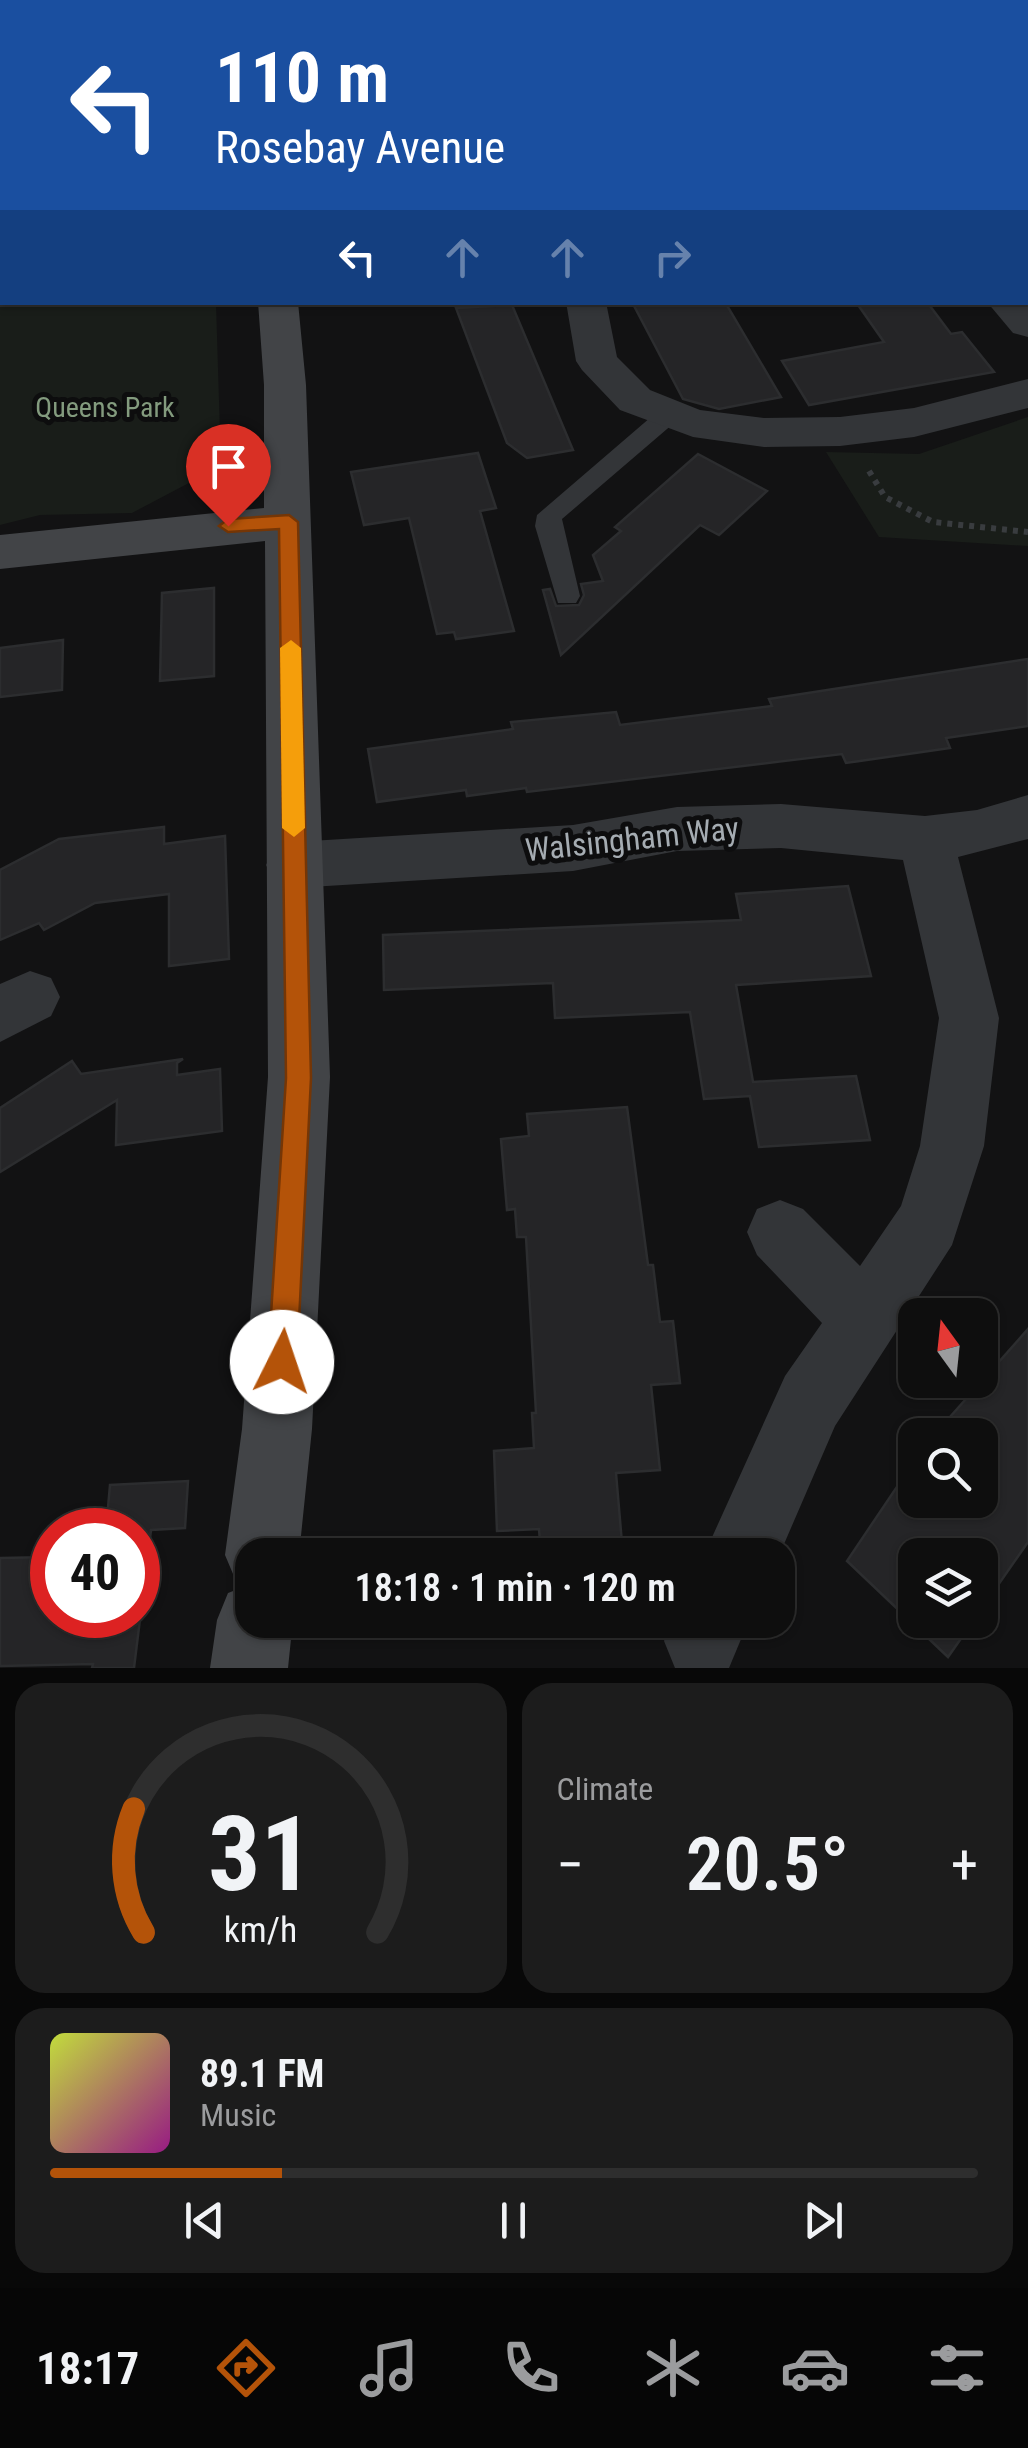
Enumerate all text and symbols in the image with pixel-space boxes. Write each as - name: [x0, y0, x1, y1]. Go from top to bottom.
- text: 110 m: [215, 37, 389, 119]
- icon: left: [50, 40, 180, 170]
- text: Rosebay Avenue: [215, 121, 505, 174]
- icon: left: [330, 230, 385, 285]
- icon: ahead: [435, 230, 490, 285]
- icon: ahead: [540, 230, 595, 285]
- icon: right: [645, 230, 700, 285]
- park label: Queens Park: [35, 391, 175, 424]
- pin: [186, 424, 271, 527]
- icon: arrive: [201, 439, 256, 494]
- street label: Walsingham Way: [523, 809, 741, 869]
- north arrow: [898, 1298, 998, 1398]
- map controls: [898, 1298, 998, 1638]
- position arrow: [230, 1310, 334, 1414]
- button: search: [898, 1418, 998, 1518]
- speed limit sign: 40: [30, 1508, 160, 1638]
- button: layers: [898, 1538, 998, 1638]
- text: 18:18 · 1 min · 120 m: [355, 1566, 675, 1610]
- text: Climate: [557, 1770, 653, 1808]
- text: 31: [208, 1794, 313, 1915]
- text: 20.5°: [686, 1820, 849, 1908]
- text: −: [557, 1833, 584, 1897]
- text: +: [951, 1833, 978, 1897]
- text: km/h: [224, 1909, 298, 1951]
- text: 89.1 FM: [200, 2052, 324, 2096]
- text: Music: [200, 2096, 276, 2134]
- icon: previous: [177, 2193, 232, 2248]
- icon: pause: [486, 2193, 541, 2248]
- icon: next: [796, 2193, 851, 2248]
- icon: directions: [211, 2333, 281, 2403]
- icon: music: [354, 2333, 424, 2403]
- icon: phone: [496, 2333, 566, 2403]
- icon: climate: [638, 2333, 708, 2403]
- icon: car: [780, 2333, 850, 2403]
- icon: filters: [922, 2333, 992, 2403]
- text: 18:17: [36, 2342, 139, 2395]

